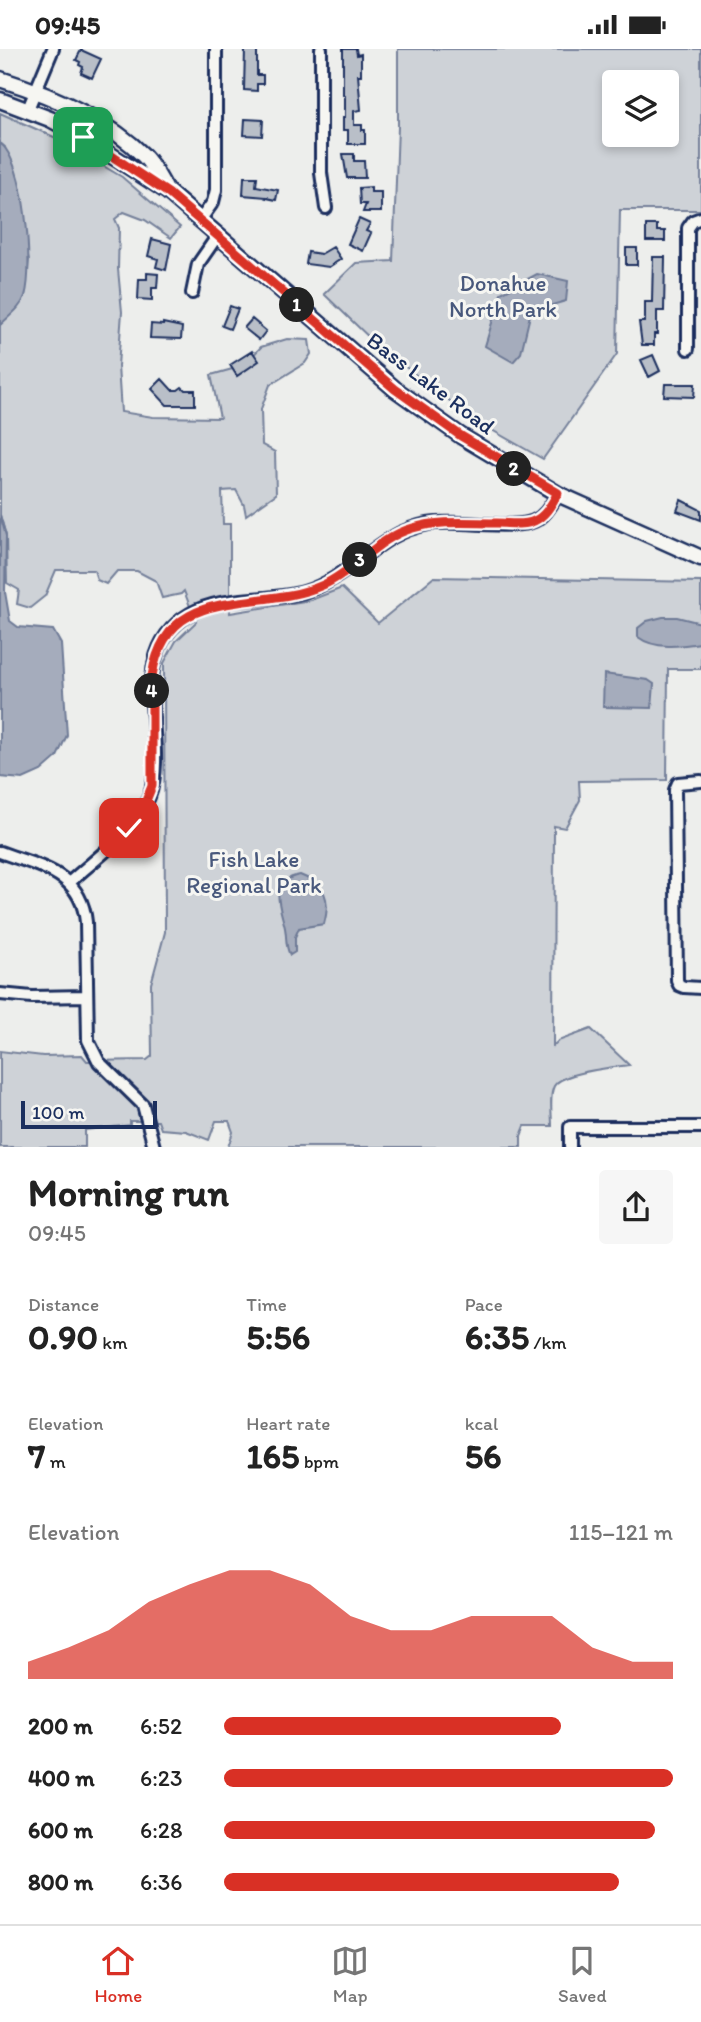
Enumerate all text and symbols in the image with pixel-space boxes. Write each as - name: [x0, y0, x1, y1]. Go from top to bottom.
- text: 09:45: [35, 9, 100, 41]
- map controls: [602, 70, 679, 147]
- button: layers: [602, 70, 679, 147]
- pin: [53, 107, 113, 167]
- icon: arrive: [64, 118, 102, 156]
- park label: Donahue North Park: [449, 269, 557, 323]
- pin: 1: [280, 287, 314, 323]
- text: 1: [292, 293, 301, 316]
- street label: Bass Lake Road: [361, 326, 501, 441]
- pin: 2: [496, 451, 532, 487]
- text: 2: [509, 457, 519, 480]
- pin: 3: [342, 543, 378, 577]
- text: 3: [354, 548, 365, 571]
- pin: 4: [134, 673, 170, 709]
- text: 4: [146, 679, 157, 702]
- pin: [99, 798, 159, 858]
- icon: check: [110, 809, 148, 847]
- park label: Fish Lake Regional Park: [186, 845, 322, 899]
- scale bar: [21, 1098, 158, 1130]
- text: 100 m: [32, 1101, 84, 1124]
- text: Morning run: [28, 1170, 229, 1216]
- button: share: [599, 1170, 673, 1244]
- text: 09:45: [28, 1219, 86, 1247]
- text: Distance: [28, 1293, 99, 1316]
- text: Time: [246, 1293, 287, 1316]
- text: Pace: [465, 1293, 503, 1316]
- text: 0.90: [28, 1316, 98, 1358]
- text: 5:56: [246, 1316, 310, 1358]
- text: 6:35: [465, 1316, 529, 1358]
- text: km: [98, 1331, 127, 1354]
- text: /km: [529, 1331, 567, 1354]
- text: Elevation: [28, 1412, 104, 1435]
- text: Heart rate: [246, 1412, 330, 1435]
- text: kcal: [465, 1412, 498, 1435]
- text: 7: [28, 1435, 45, 1477]
- text: 165: [246, 1435, 299, 1477]
- text: 56: [465, 1435, 502, 1477]
- text: m: [45, 1450, 66, 1473]
- text: bpm: [299, 1450, 339, 1473]
- text: Elevation: [28, 1518, 119, 1546]
- text: 115–121 m: [569, 1518, 673, 1546]
- text: 200 m: [28, 1712, 93, 1740]
- text: 6:52: [140, 1712, 182, 1740]
- text: 400 m: [28, 1764, 95, 1792]
- text: 6:23: [140, 1764, 182, 1792]
- text: 600 m: [28, 1816, 93, 1844]
- text: 6:28: [140, 1816, 183, 1844]
- text: 800 m: [28, 1868, 93, 1896]
- text: 6:36: [140, 1868, 183, 1896]
- tab: Home: [94, 1942, 142, 2007]
- tab: Map: [331, 1942, 369, 2007]
- tab: Saved: [558, 1942, 607, 2007]

